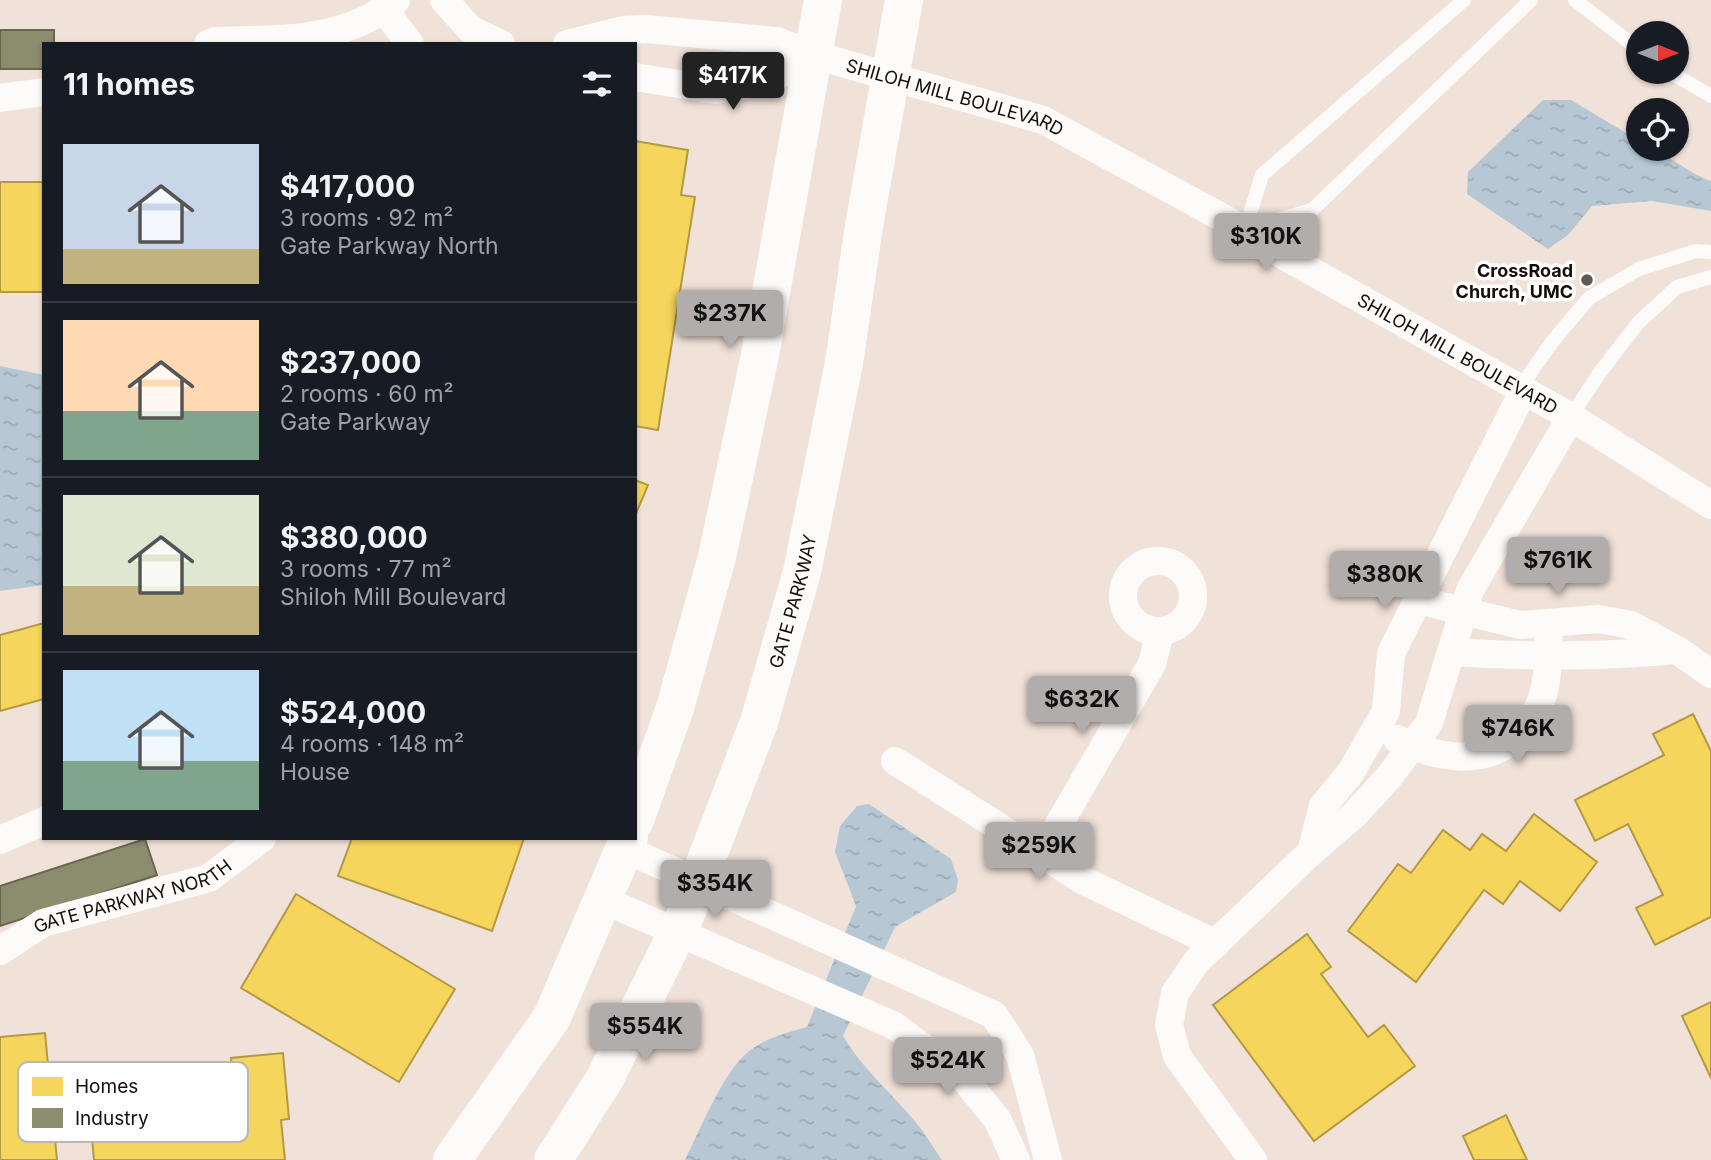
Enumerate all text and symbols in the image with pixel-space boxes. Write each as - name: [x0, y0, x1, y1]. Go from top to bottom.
- north arrow: [1626, 21, 1689, 84]
- map controls: [1626, 21, 1689, 161]
- pin: $417K: [684, 52, 782, 112]
- street label: SHILOH MILL BOULEVARD: [844, 54, 1068, 140]
- text: $417K: [698, 61, 768, 89]
- icon: filters: [578, 65, 616, 103]
- text: 11 homes: [63, 66, 195, 102]
- button: locate: [1626, 98, 1689, 161]
- text: $417,000: [280, 168, 415, 204]
- icon: home: [119, 172, 203, 256]
- text: 3 rooms · 92 m²: [280, 204, 453, 232]
- pin: $310K: [1217, 214, 1315, 273]
- text: $310K: [1230, 222, 1302, 250]
- text: Gate Parkway North: [280, 232, 499, 260]
- place label: CrossRoad Church, UMC: [1456, 260, 1573, 302]
- marker: CrossRoad Church, UMC: [1579, 272, 1595, 288]
- street label: SHILOH MILL BOULEVARD: [1354, 289, 1562, 418]
- pin: $237K: [681, 290, 779, 350]
- text: $237K: [693, 299, 767, 327]
- text: $237,000: [280, 344, 421, 380]
- icon: home: [119, 348, 203, 432]
- text: 2 rooms · 60 m²: [280, 380, 454, 408]
- text: Gate Parkway: [280, 408, 431, 436]
- text: $380,000: [280, 519, 428, 555]
- icon: home: [119, 523, 203, 607]
- street label: GATE PARKWAY: [765, 532, 820, 670]
- pin: $761K: [1509, 538, 1607, 597]
- text: $761K: [1523, 546, 1593, 574]
- pin: $380K: [1336, 552, 1434, 611]
- text: 3 rooms · 77 m²: [280, 555, 452, 583]
- text: $380K: [1347, 560, 1423, 588]
- text: Shiloh Mill Boulevard: [280, 583, 506, 611]
- pin: $632K: [1033, 676, 1131, 736]
- text: $632K: [1044, 685, 1120, 713]
- text: $524,000: [280, 694, 426, 730]
- icon: home: [119, 698, 203, 782]
- pin: $746K: [1469, 706, 1567, 765]
- text: $746K: [1481, 714, 1555, 742]
- text: 4 rooms · 148 m²: [280, 730, 464, 758]
- text: House: [280, 758, 350, 786]
- pin: $259K: [990, 822, 1088, 882]
- text: $259K: [1001, 831, 1077, 859]
- street label: GATE PARKWAY NORTH: [29, 855, 235, 937]
- pin: $354K: [666, 860, 764, 920]
- text: $354K: [677, 869, 753, 897]
- pin: $554K: [596, 1004, 694, 1063]
- text: $554K: [607, 1012, 683, 1040]
- pin: $524K: [899, 1038, 997, 1097]
- text: $524K: [910, 1046, 986, 1074]
- legend: [18, 1062, 248, 1142]
- text: Homes: [75, 1075, 138, 1098]
- text: Industry: [75, 1107, 149, 1130]

